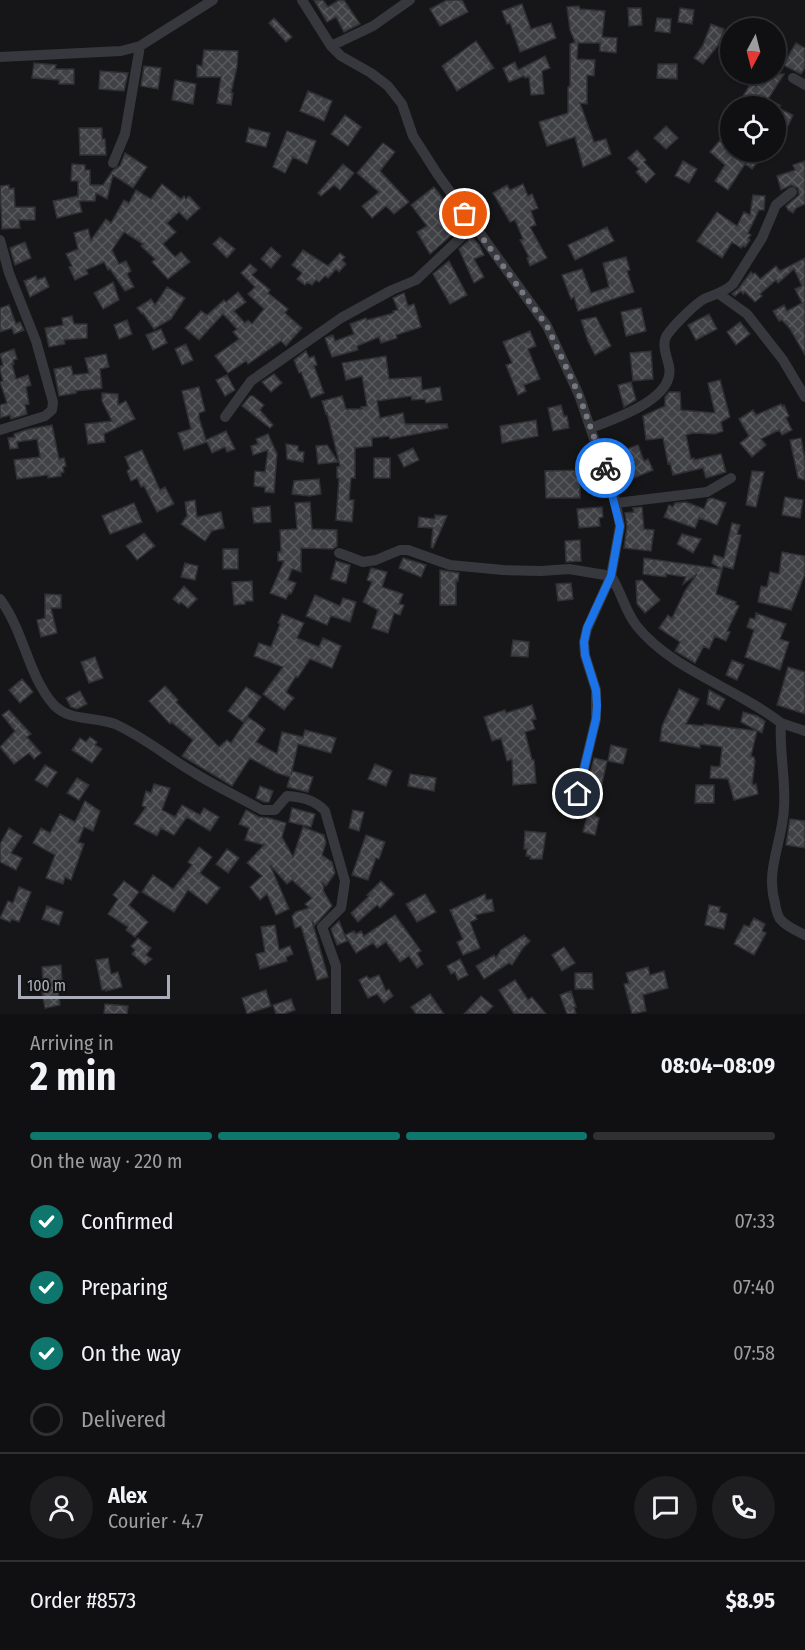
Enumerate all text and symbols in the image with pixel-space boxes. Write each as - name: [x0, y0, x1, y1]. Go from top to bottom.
- north arrow: [720, 18, 786, 84]
- map controls: [720, 18, 786, 162]
- button: locate: [720, 96, 786, 162]
- pin: [439, 188, 490, 239]
- icon: bag: [448, 197, 481, 230]
- courier: [575, 438, 635, 498]
- icon: bike: [589, 452, 622, 485]
- pin: [552, 768, 603, 819]
- icon: home: [561, 777, 594, 810]
- scale bar: [18, 972, 170, 1000]
- text: 100 m: [27, 976, 66, 995]
- text: Arriving in: [30, 1031, 114, 1055]
- text: 08:04–08:09: [661, 1052, 775, 1079]
- text: 2 min: [30, 1054, 116, 1100]
- text: On the way · 220 m: [30, 1149, 183, 1173]
- icon: check: [30, 1205, 63, 1238]
- text: Confirmed: [81, 1208, 174, 1235]
- text: 07:33: [734, 1209, 775, 1233]
- icon: check: [30, 1271, 63, 1304]
- text: Preparing: [81, 1274, 167, 1301]
- text: 07:40: [733, 1275, 775, 1299]
- icon: check: [30, 1337, 63, 1370]
- text: On the way: [81, 1340, 181, 1367]
- text: 07:58: [733, 1341, 775, 1365]
- text: Delivered: [81, 1406, 166, 1433]
- button: person: [30, 1476, 93, 1539]
- button: chat: [634, 1476, 697, 1539]
- button: phone: [712, 1476, 775, 1539]
- text: Alex: [108, 1482, 147, 1509]
- text: Courier · 4.7: [108, 1509, 203, 1533]
- text: Order #8573: [30, 1587, 136, 1614]
- text: $8.95: [726, 1587, 775, 1614]

